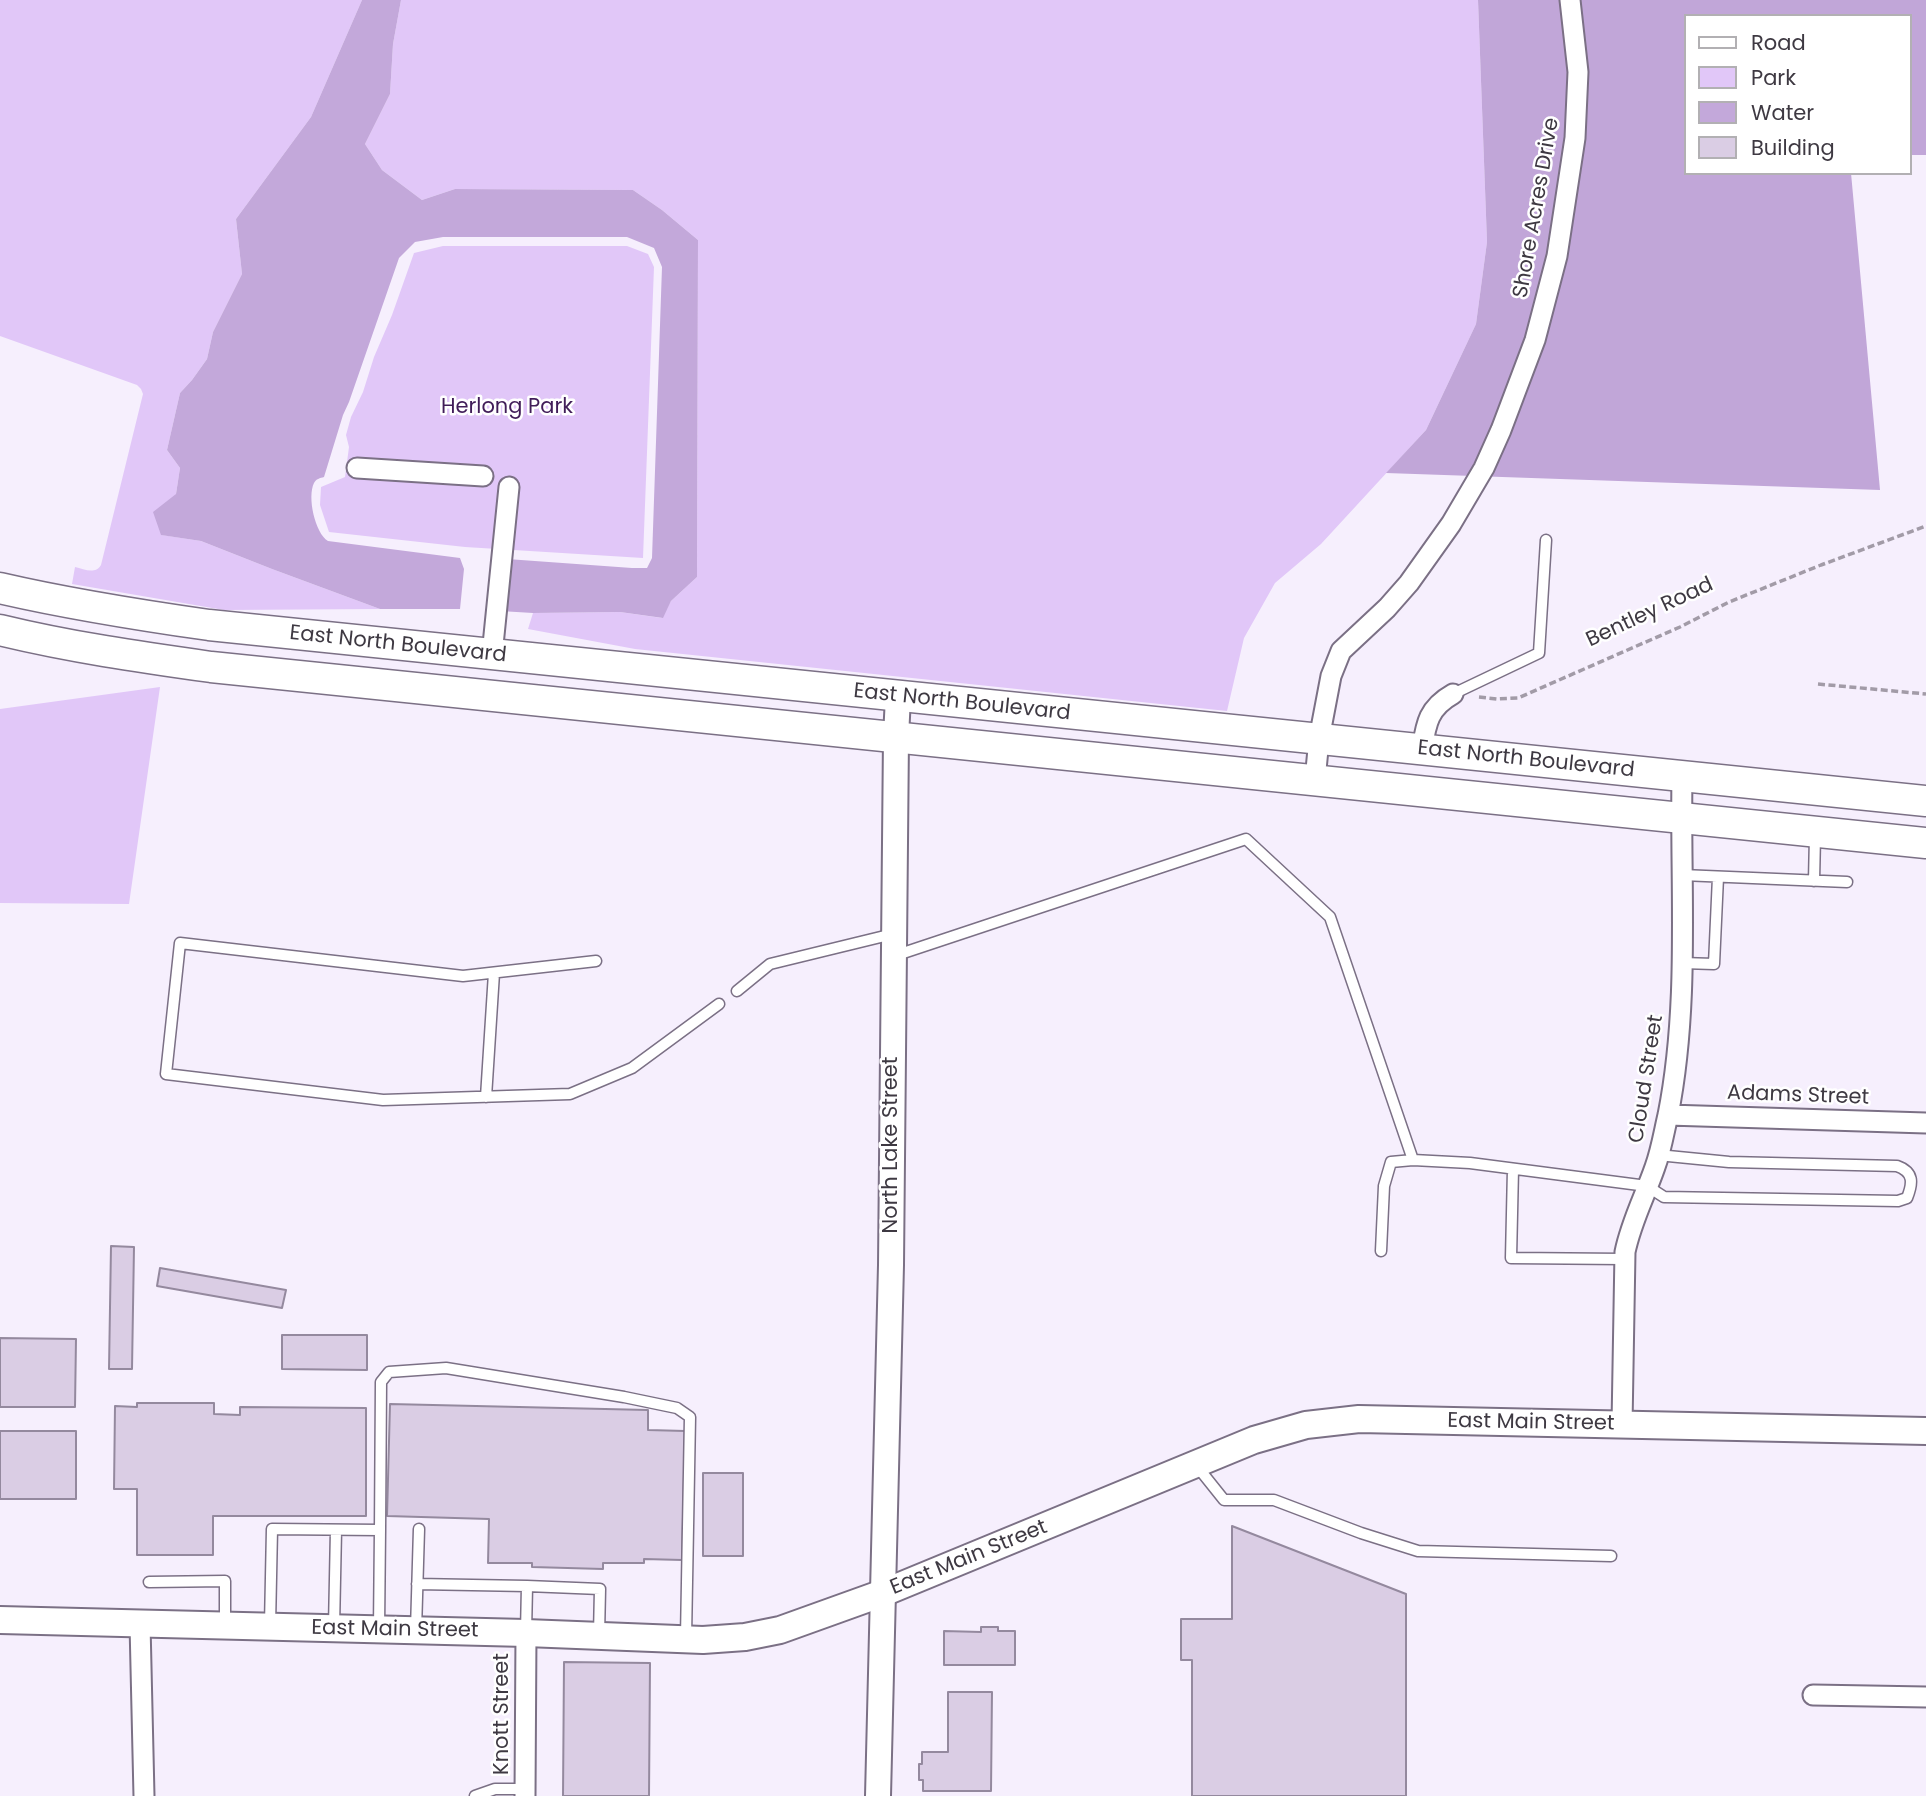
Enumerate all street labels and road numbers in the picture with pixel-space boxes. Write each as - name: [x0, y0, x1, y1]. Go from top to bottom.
- street label: Shore Acres Drive: [1509, 116, 1565, 300]
- street label: Bentley Road: [1583, 573, 1717, 653]
- street label: East North Boulevard: [288, 621, 508, 669]
- street label: East North Boulevard: [852, 679, 1072, 727]
- street label: East North Boulevard: [1416, 736, 1636, 784]
- street label: Cloud Street: [1624, 1013, 1670, 1145]
- street label: North Lake Street: [879, 1057, 905, 1233]
- street label: Adams Street: [1726, 1081, 1870, 1111]
- street label: East Main Street: [1447, 1409, 1615, 1437]
- street label: East Main Street: [887, 1515, 1051, 1601]
- street label: East Main Street: [311, 1616, 479, 1644]
- street label: Knott Street: [490, 1653, 516, 1775]

